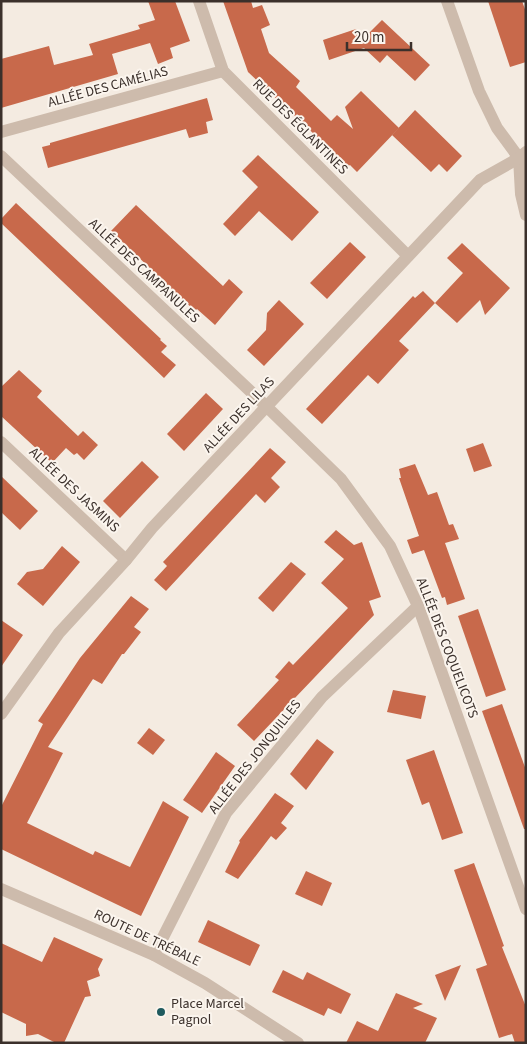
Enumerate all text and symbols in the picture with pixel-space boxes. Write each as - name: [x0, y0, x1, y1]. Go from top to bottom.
- scale bar: [347, 20, 411, 52]
- text: 20 m: [354, 27, 384, 48]
- street label: ALLÉE DES CAMÉLIAS: [46, 61, 170, 113]
- street label: RUE DES ÉGLANTINES: [248, 75, 352, 179]
- street label: ALLÉE DES CAMPANULES: [84, 214, 204, 328]
- street label: ALLÉE DES LILAS: [198, 373, 280, 457]
- street label: ALLÉE DES JASMINS: [24, 443, 124, 537]
- street label: ALLÉE DES COQUELICOTS: [411, 575, 483, 721]
- street label: ALLÉE DES JONQUILLES: [204, 695, 306, 819]
- street label: ROUTE DE TRÉBALE: [90, 905, 204, 971]
- place label: Place Marcel Pagnol: [171, 994, 244, 1030]
- marker: Place Marcel Pagnol: [155, 1006, 167, 1018]

